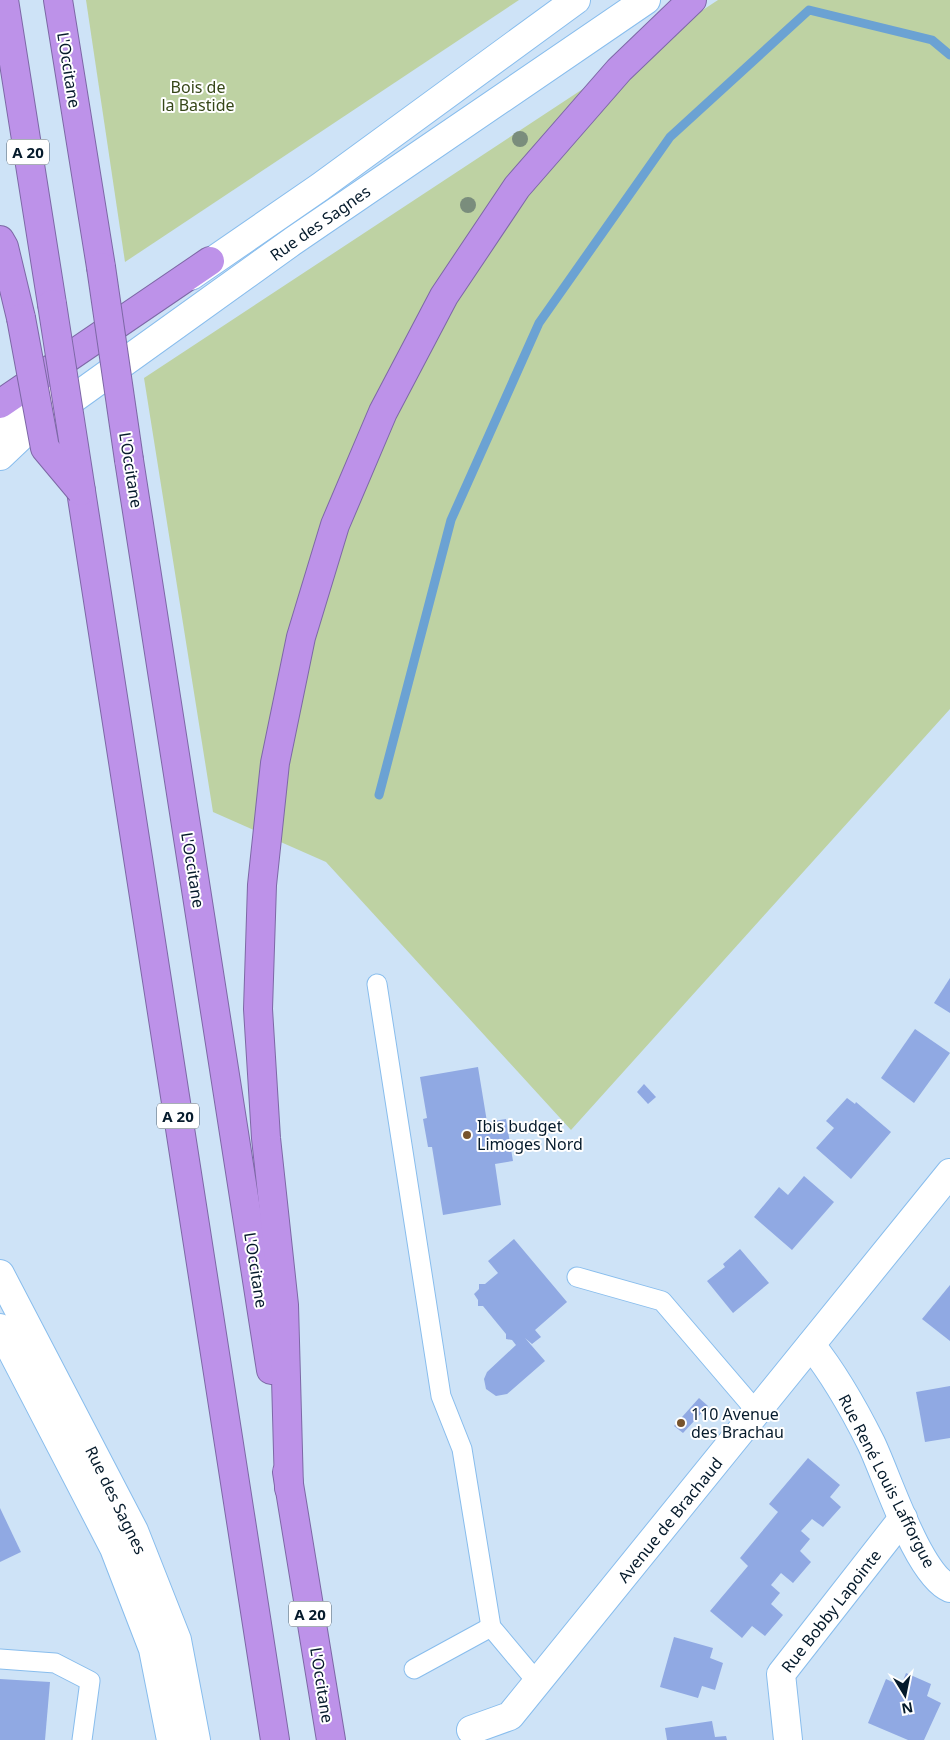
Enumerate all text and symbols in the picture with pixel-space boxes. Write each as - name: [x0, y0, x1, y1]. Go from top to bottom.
- street label: L'Occitane: [52, 31, 86, 109]
- park label: Bois de la Bastide: [161, 76, 235, 116]
- road number: A 20: [7, 140, 49, 164]
- street label: Rue des Sagnes: [265, 180, 375, 266]
- street label: L'Occitane: [114, 431, 148, 509]
- street label: L'Occitane: [176, 831, 210, 909]
- road number: A 20: [157, 1104, 199, 1128]
- place label: Ibis budget Limoges Nord: [477, 1115, 583, 1155]
- marker: Ibis budget Limoges Nord: [461, 1129, 473, 1141]
- street label: L'Occitane: [239, 1231, 273, 1309]
- street label: Rue René Louis Lafforgue: [834, 1390, 940, 1572]
- place label: 110 Avenue des Brachau: [691, 1403, 784, 1443]
- marker: 110 Avenue des Brachau: [675, 1417, 687, 1429]
- street label: Rue des Sagnes: [80, 1442, 152, 1558]
- street label: Avenue de Brachaud: [613, 1453, 727, 1587]
- street label: Rue Bobby Lapointe: [776, 1545, 886, 1677]
- road number: A 20: [289, 1602, 331, 1626]
- street label: L'Occitane: [305, 1646, 339, 1724]
- north arrow: [880, 1670, 930, 1720]
- text: N: [900, 1698, 915, 1719]

